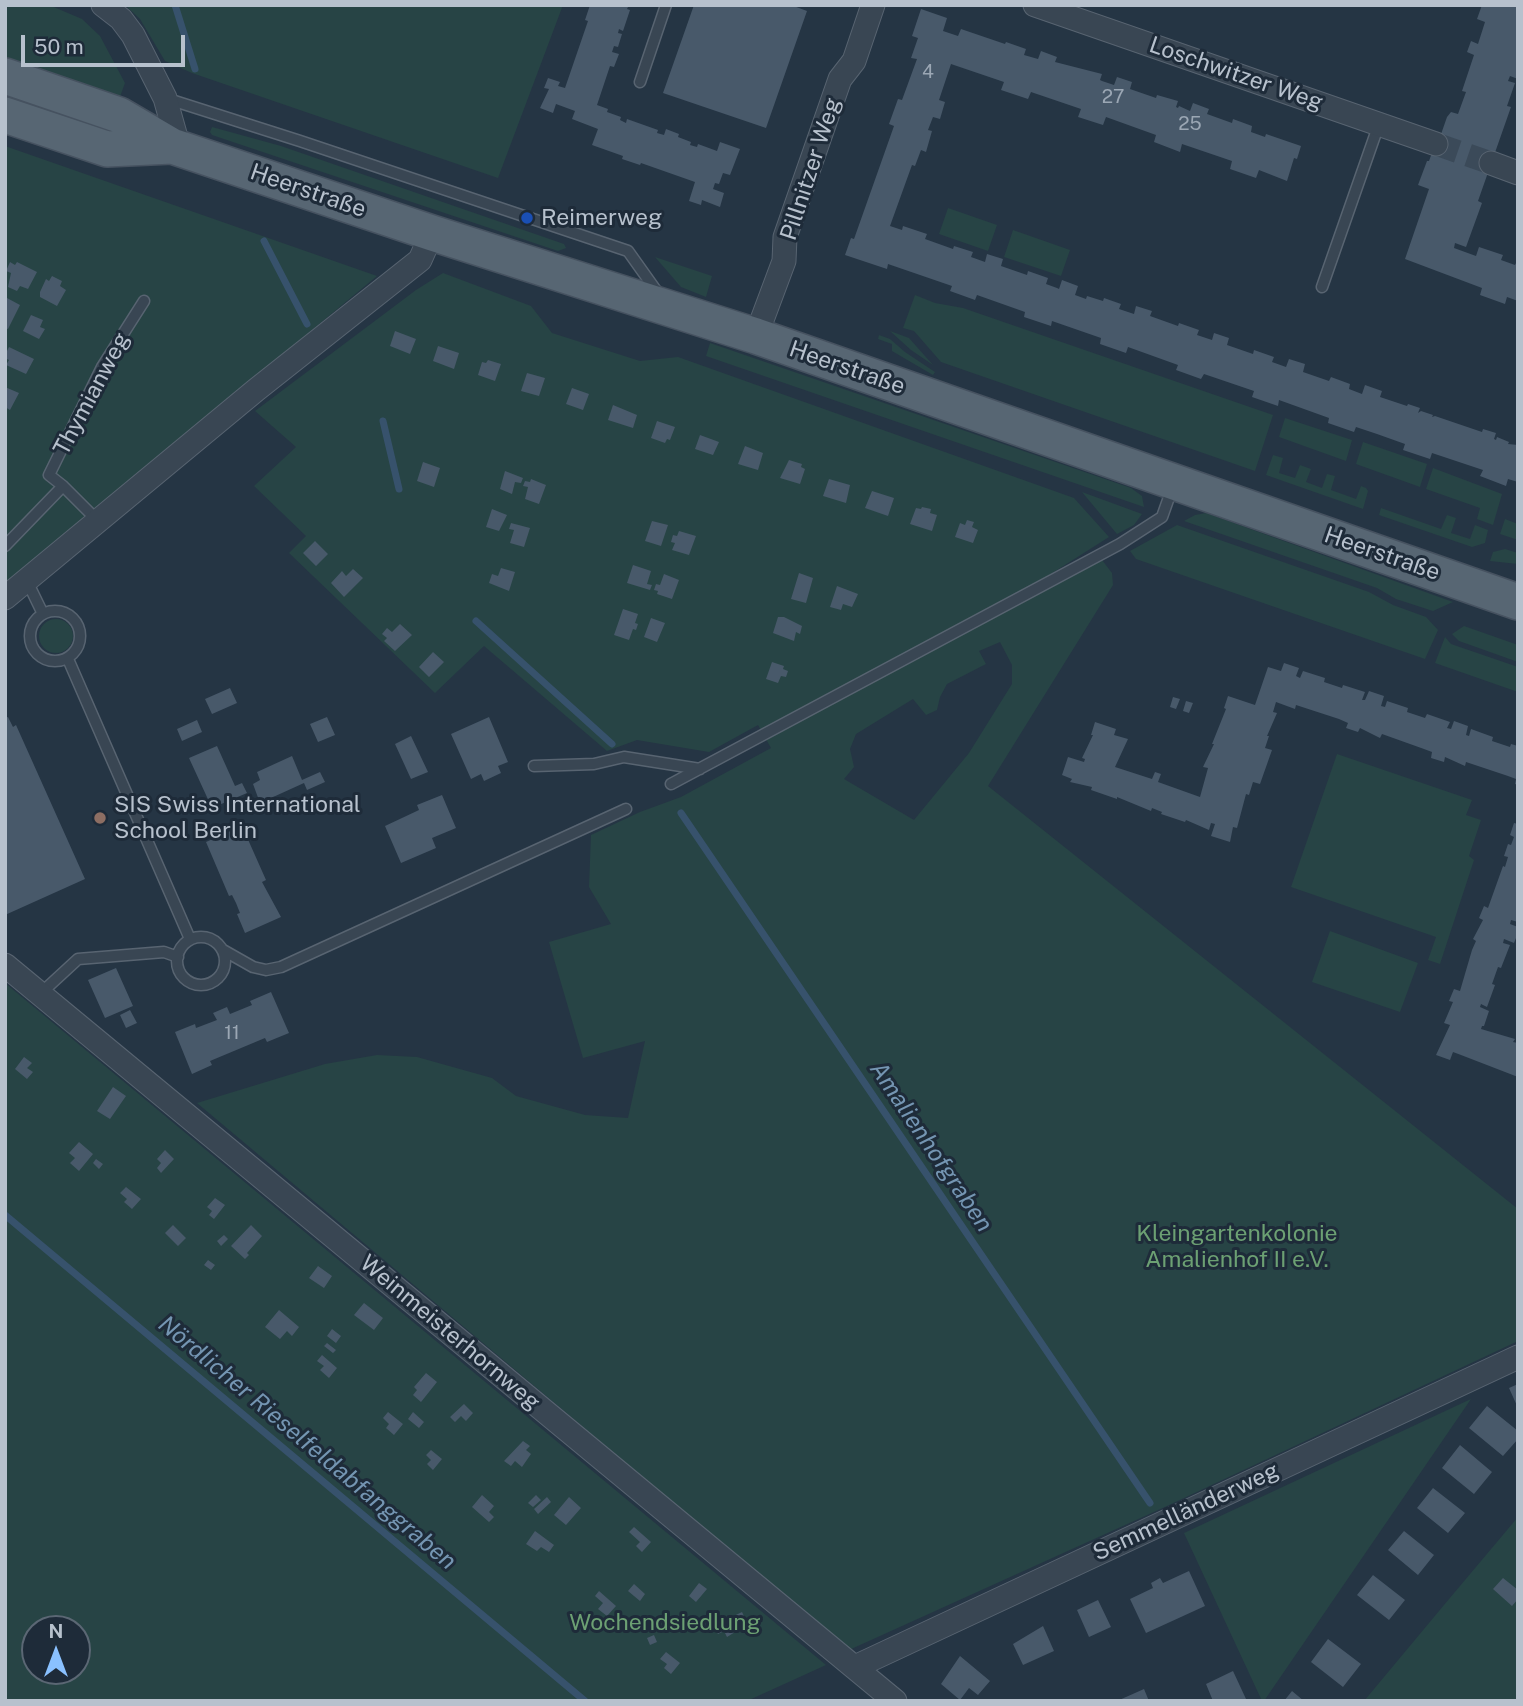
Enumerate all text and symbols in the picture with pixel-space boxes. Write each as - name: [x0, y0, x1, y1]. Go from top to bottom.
- scale bar: [24, 21, 189, 65]
- street label: Loschwitzer Weg: [1146, 31, 1326, 117]
- text: 50 m: [34, 34, 84, 59]
- house number: 4: [922, 61, 934, 83]
- house number: 27: [1102, 86, 1124, 108]
- street label: Pillnitzer Weg: [775, 94, 847, 244]
- house number: 25: [1178, 113, 1202, 135]
- street label: Heerstraße: [246, 158, 370, 224]
- place label: Reimerweg: [541, 204, 662, 232]
- marker: Reimerweg: [519, 210, 535, 226]
- street label: Thymianweg: [48, 328, 136, 460]
- street label: Heerstraße: [785, 335, 909, 401]
- street label: Heerstraße: [1320, 521, 1444, 587]
- place label: SIS Swiss International School Berlin: [114, 791, 361, 845]
- marker: SIS Swiss International School Berlin: [92, 810, 108, 826]
- house number: 11: [224, 1022, 240, 1044]
- water label: Amalienhofgraben: [863, 1056, 999, 1238]
- park label: Kleingartenkolonie Amalienhof II e.V.: [1136, 1220, 1338, 1274]
- street label: Weinmeisterhornweg: [354, 1250, 546, 1416]
- water label: Nördlicher Rieselfeldabfanggraben: [152, 1310, 462, 1576]
- street label: Semmelländerweg: [1089, 1457, 1283, 1567]
- park label: Wochendsiedlung: [569, 1609, 761, 1637]
- north arrow: [21, 1615, 91, 1685]
- text: N: [49, 1620, 63, 1642]

